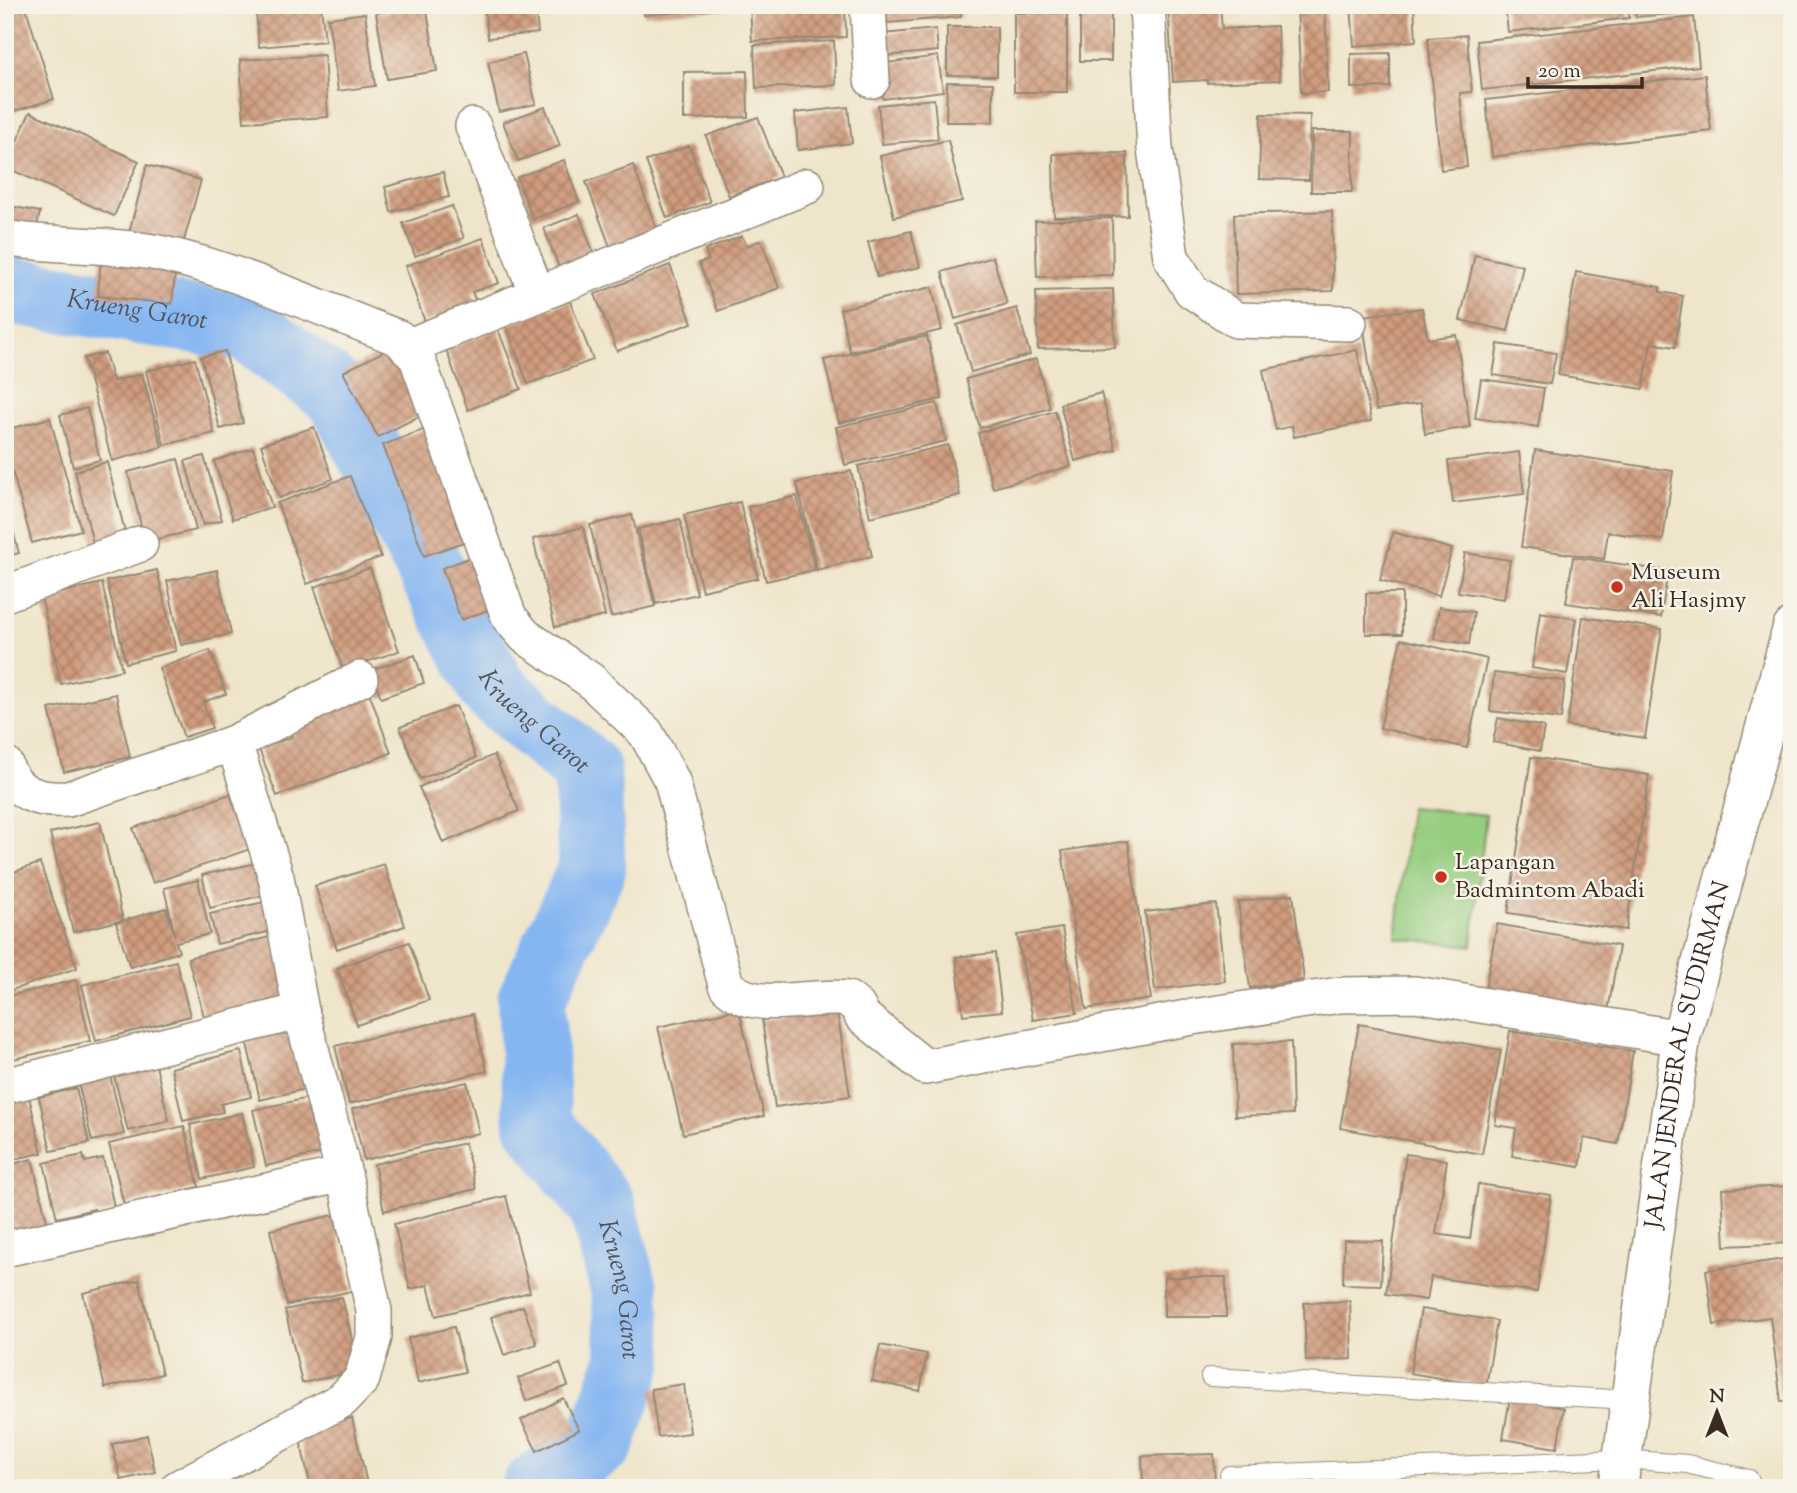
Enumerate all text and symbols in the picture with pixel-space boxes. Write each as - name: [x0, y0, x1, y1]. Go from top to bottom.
- scale bar: [1528, 46, 1641, 90]
- text: 20 m: [1538, 57, 1581, 87]
- water label: Krueng Garot: [64, 281, 210, 340]
- place label: Museum Ali Hasjmy: [1631, 556, 1746, 618]
- marker: Museum Ali Hasjmy: [1609, 579, 1625, 595]
- water label: Krueng Garot: [468, 663, 598, 783]
- place label: Lapangan Badmintom Abadi: [1455, 846, 1645, 908]
- marker: Lapangan Badmintom Abadi: [1433, 869, 1449, 885]
- street label: JALAN JENDERAL SUDIRMAN: [1637, 878, 1740, 1233]
- water label: Krueng Garot: [588, 1216, 648, 1361]
- north arrow: [1682, 1378, 1752, 1448]
- text: N: [1709, 1384, 1725, 1411]

